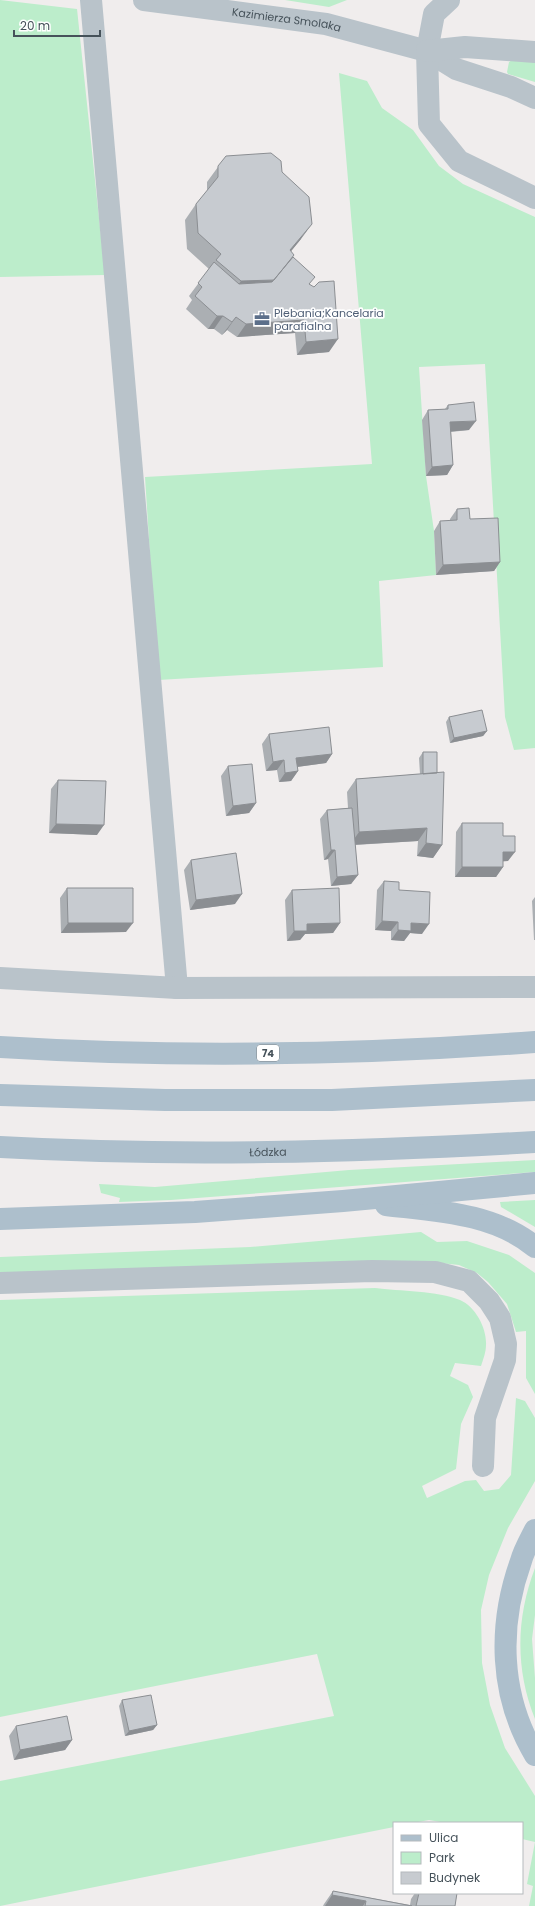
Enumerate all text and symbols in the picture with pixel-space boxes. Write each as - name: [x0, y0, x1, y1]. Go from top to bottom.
- street label: Kazimierza Smolaka: [231, 4, 343, 36]
- scale bar: [14, 12, 100, 38]
- text: 20 m: [20, 17, 50, 34]
- place label: Plebania;Kancelaria parafialna: [274, 305, 384, 334]
- office icon: Plebania;Kancelaria parafialna: [253, 310, 271, 328]
- road number: 74: [257, 1045, 279, 1061]
- street label: Łódzka: [249, 1144, 287, 1160]
- legend: [393, 1822, 523, 1894]
- text: Ulica: [429, 1829, 458, 1846]
- text: Park: [429, 1849, 456, 1866]
- text: Budynek: [429, 1869, 481, 1886]

